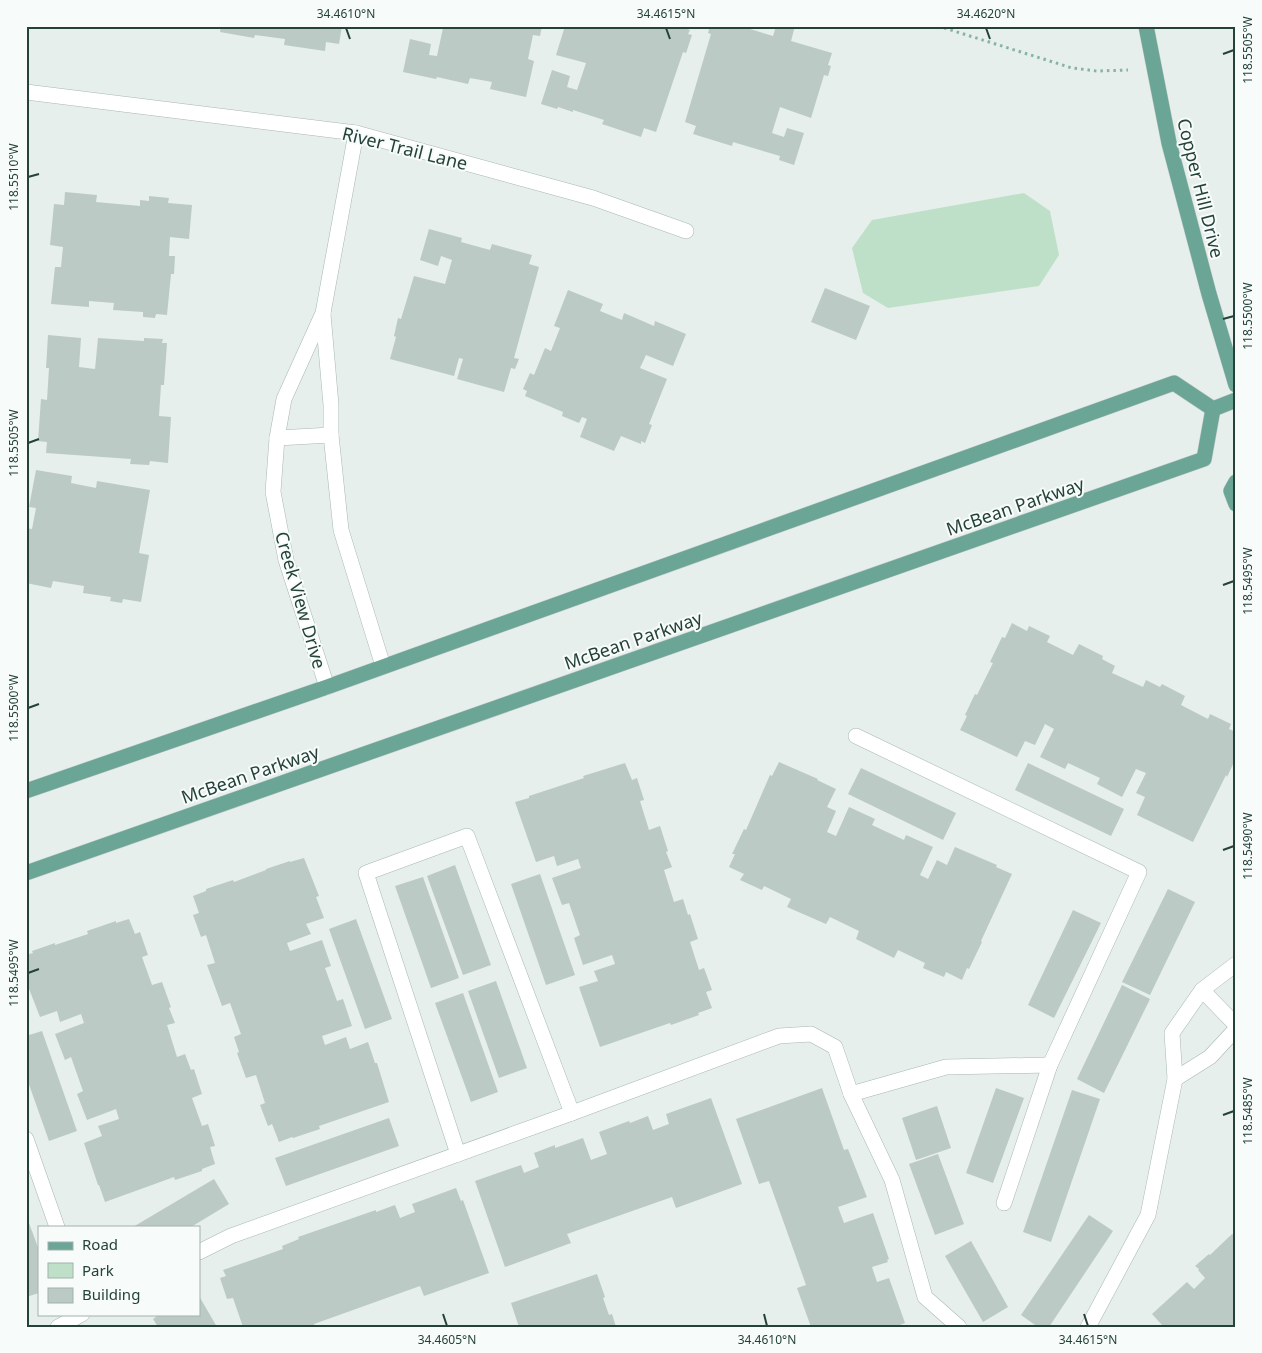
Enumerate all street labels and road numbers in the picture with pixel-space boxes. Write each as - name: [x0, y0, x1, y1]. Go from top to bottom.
- street label: Copper Hill Drive: [1172, 116, 1230, 260]
- street label: River Trail Lane: [340, 121, 470, 175]
- street label: McBean Parkway: [943, 471, 1088, 541]
- street label: Creek View Drive: [270, 529, 332, 671]
- street label: McBean Parkway: [561, 605, 706, 675]
- street label: McBean Parkway: [178, 739, 323, 809]

